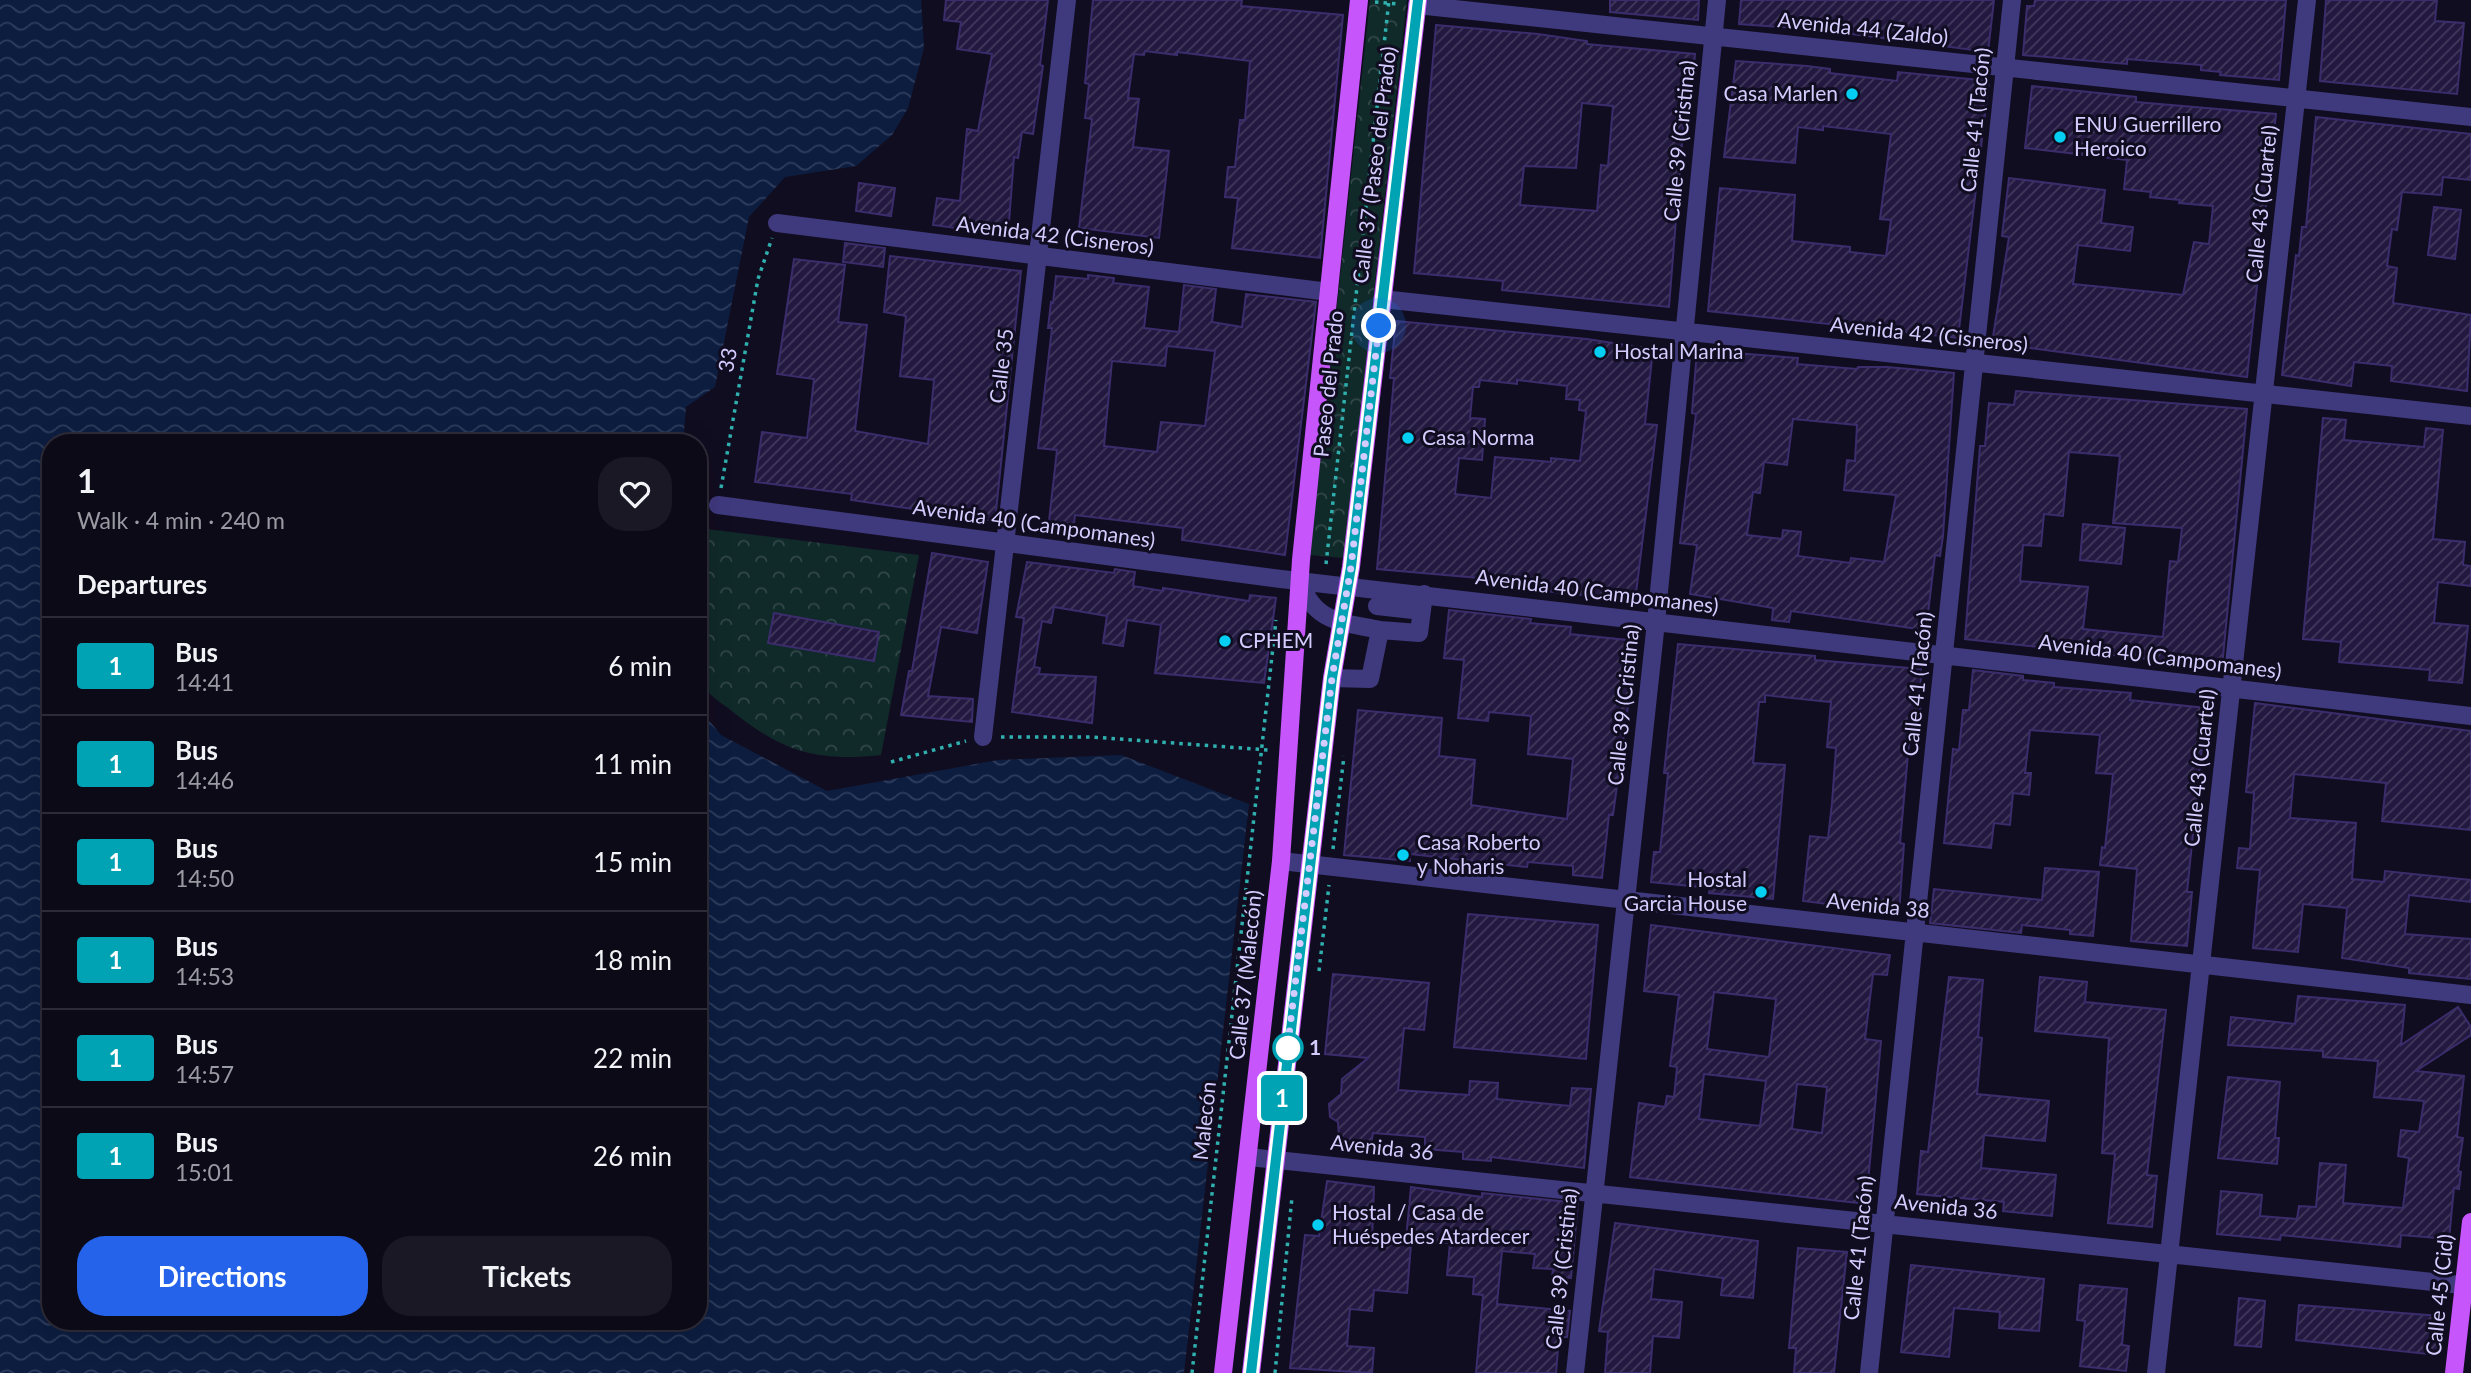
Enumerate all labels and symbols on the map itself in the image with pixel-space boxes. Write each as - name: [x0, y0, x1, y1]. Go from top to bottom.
- street label: Avenida 44 (Zaldo): [1777, 6, 1950, 49]
- street label: Calle 37 (Paseo del Prado): [1347, 45, 1400, 285]
- street label: Calle 41 (Tacón): [1954, 46, 1995, 193]
- street label: Calle 39 (Cristina): [1658, 59, 1699, 223]
- place label: Casa Marlen: [1724, 80, 1838, 105]
- marker: Casa Marlen: [1844, 86, 1860, 102]
- place label: ENU Guerrillero Heroico: [2074, 111, 2221, 160]
- street label: Calle 43 (Cuartel): [2240, 124, 2281, 284]
- marker: ENU Guerrillero Heroico: [2052, 129, 2068, 145]
- street label: Avenida 42 (Cisneros): [955, 210, 1155, 259]
- your location: [1361, 308, 1396, 343]
- street label: Paseo del Prado: [1307, 309, 1348, 458]
- street label: Avenida 42 (Cisneros): [1829, 311, 2029, 356]
- street label: Calle 35: [984, 327, 1018, 405]
- place label: Hostal Marina: [1614, 338, 1743, 363]
- marker: Hostal Marina: [1592, 344, 1608, 360]
- street label: 33: [712, 346, 741, 374]
- place label: Casa Norma: [1422, 424, 1534, 449]
- marker: Casa Norma: [1400, 430, 1416, 446]
- street label: Avenida 40 (Campomanes): [911, 493, 1157, 552]
- street label: Avenida 40 (Campomanes): [1474, 563, 1720, 618]
- street label: Calle 41 (Tacón): [1896, 610, 1937, 757]
- street label: Calle 39 (Cristina): [1602, 623, 1643, 787]
- place label: CPHEM: [1239, 627, 1313, 652]
- street label: Avenida 40 (Campomanes): [2037, 628, 2283, 683]
- marker: CPHEM: [1217, 633, 1233, 649]
- street label: Calle 43 (Cuartel): [2178, 688, 2219, 848]
- place label: Casa Roberto y Noharis: [1417, 829, 1541, 878]
- marker: Casa Roberto y Noharis: [1395, 847, 1411, 863]
- place label: Hostal Garcia House: [1624, 866, 1747, 915]
- marker: Hostal Garcia House: [1753, 884, 1769, 900]
- street label: Avenida 38: [1825, 887, 1931, 922]
- street label: Calle 37 (Malecón): [1223, 889, 1266, 1061]
- marker: 1: [1273, 1033, 1303, 1063]
- place label: 1: [1309, 1034, 1321, 1059]
- line badge: 1: [1259, 1075, 1305, 1121]
- street label: Malecón: [1187, 1080, 1220, 1162]
- street label: Avenida 36: [1329, 1129, 1435, 1164]
- street label: Calle 41 (Tacón): [1837, 1174, 1878, 1321]
- street label: Calle 39 (Cristina): [1540, 1187, 1581, 1351]
- street label: Avenida 36: [1893, 1188, 1999, 1223]
- place label: Hostal / Casa de Huéspedes Atardecer: [1332, 1199, 1530, 1248]
- marker: Hostal / Casa de Huéspedes Atardecer: [1310, 1217, 1326, 1233]
- street label: Calle 45 (Cid): [2420, 1233, 2457, 1357]

